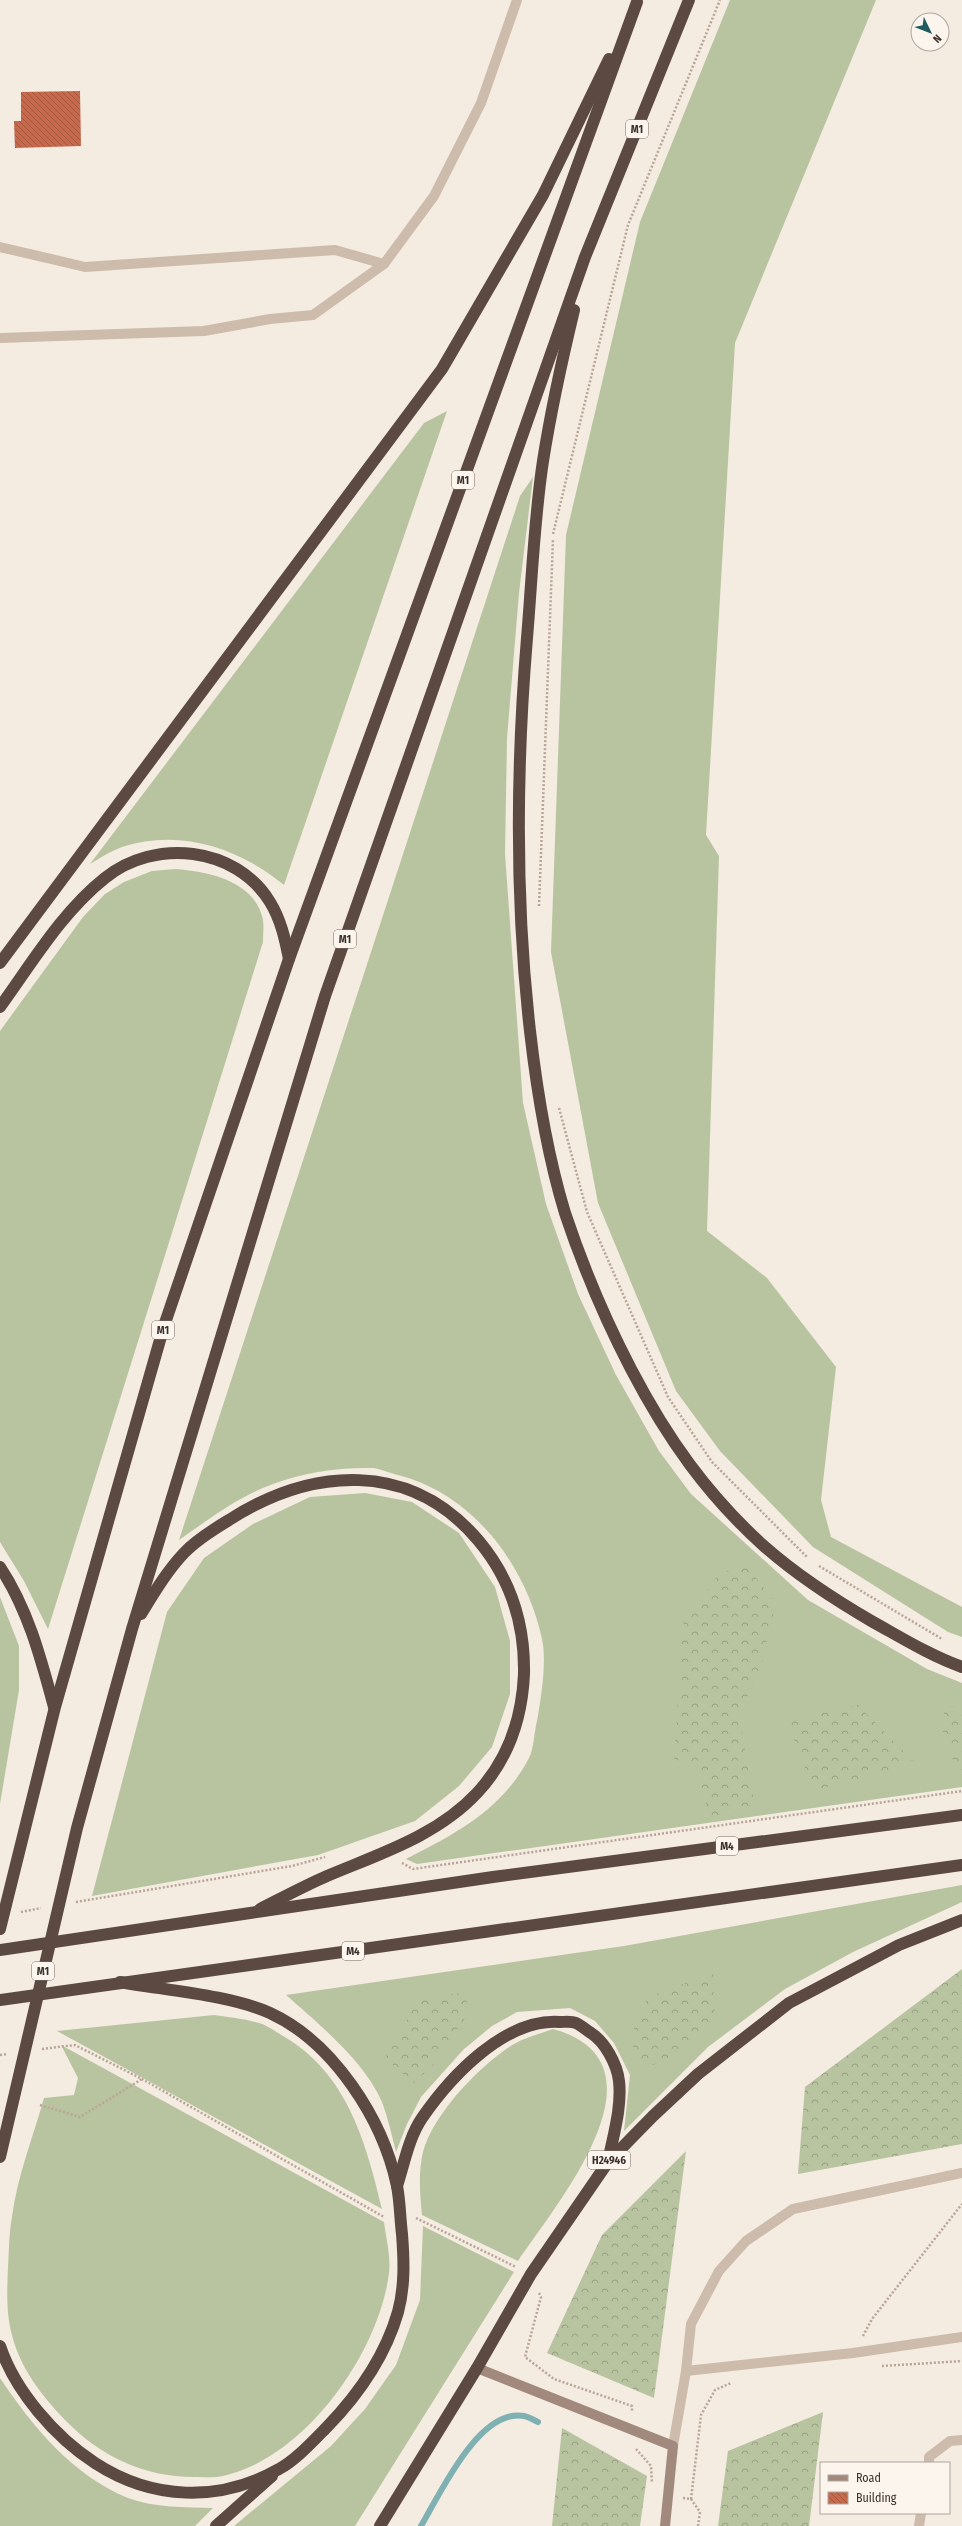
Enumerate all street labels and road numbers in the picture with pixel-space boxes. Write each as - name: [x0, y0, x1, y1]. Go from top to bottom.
- road number: М1: [626, 120, 648, 138]
- road number: М1: [452, 471, 474, 489]
- road number: М1: [334, 930, 356, 948]
- road number: М1: [152, 1321, 174, 1339]
- road number: М4: [716, 1837, 738, 1855]
- road number: М4: [342, 1942, 364, 1960]
- road number: М1: [32, 1962, 54, 1980]
- road number: Н24946: [588, 2151, 630, 2169]

